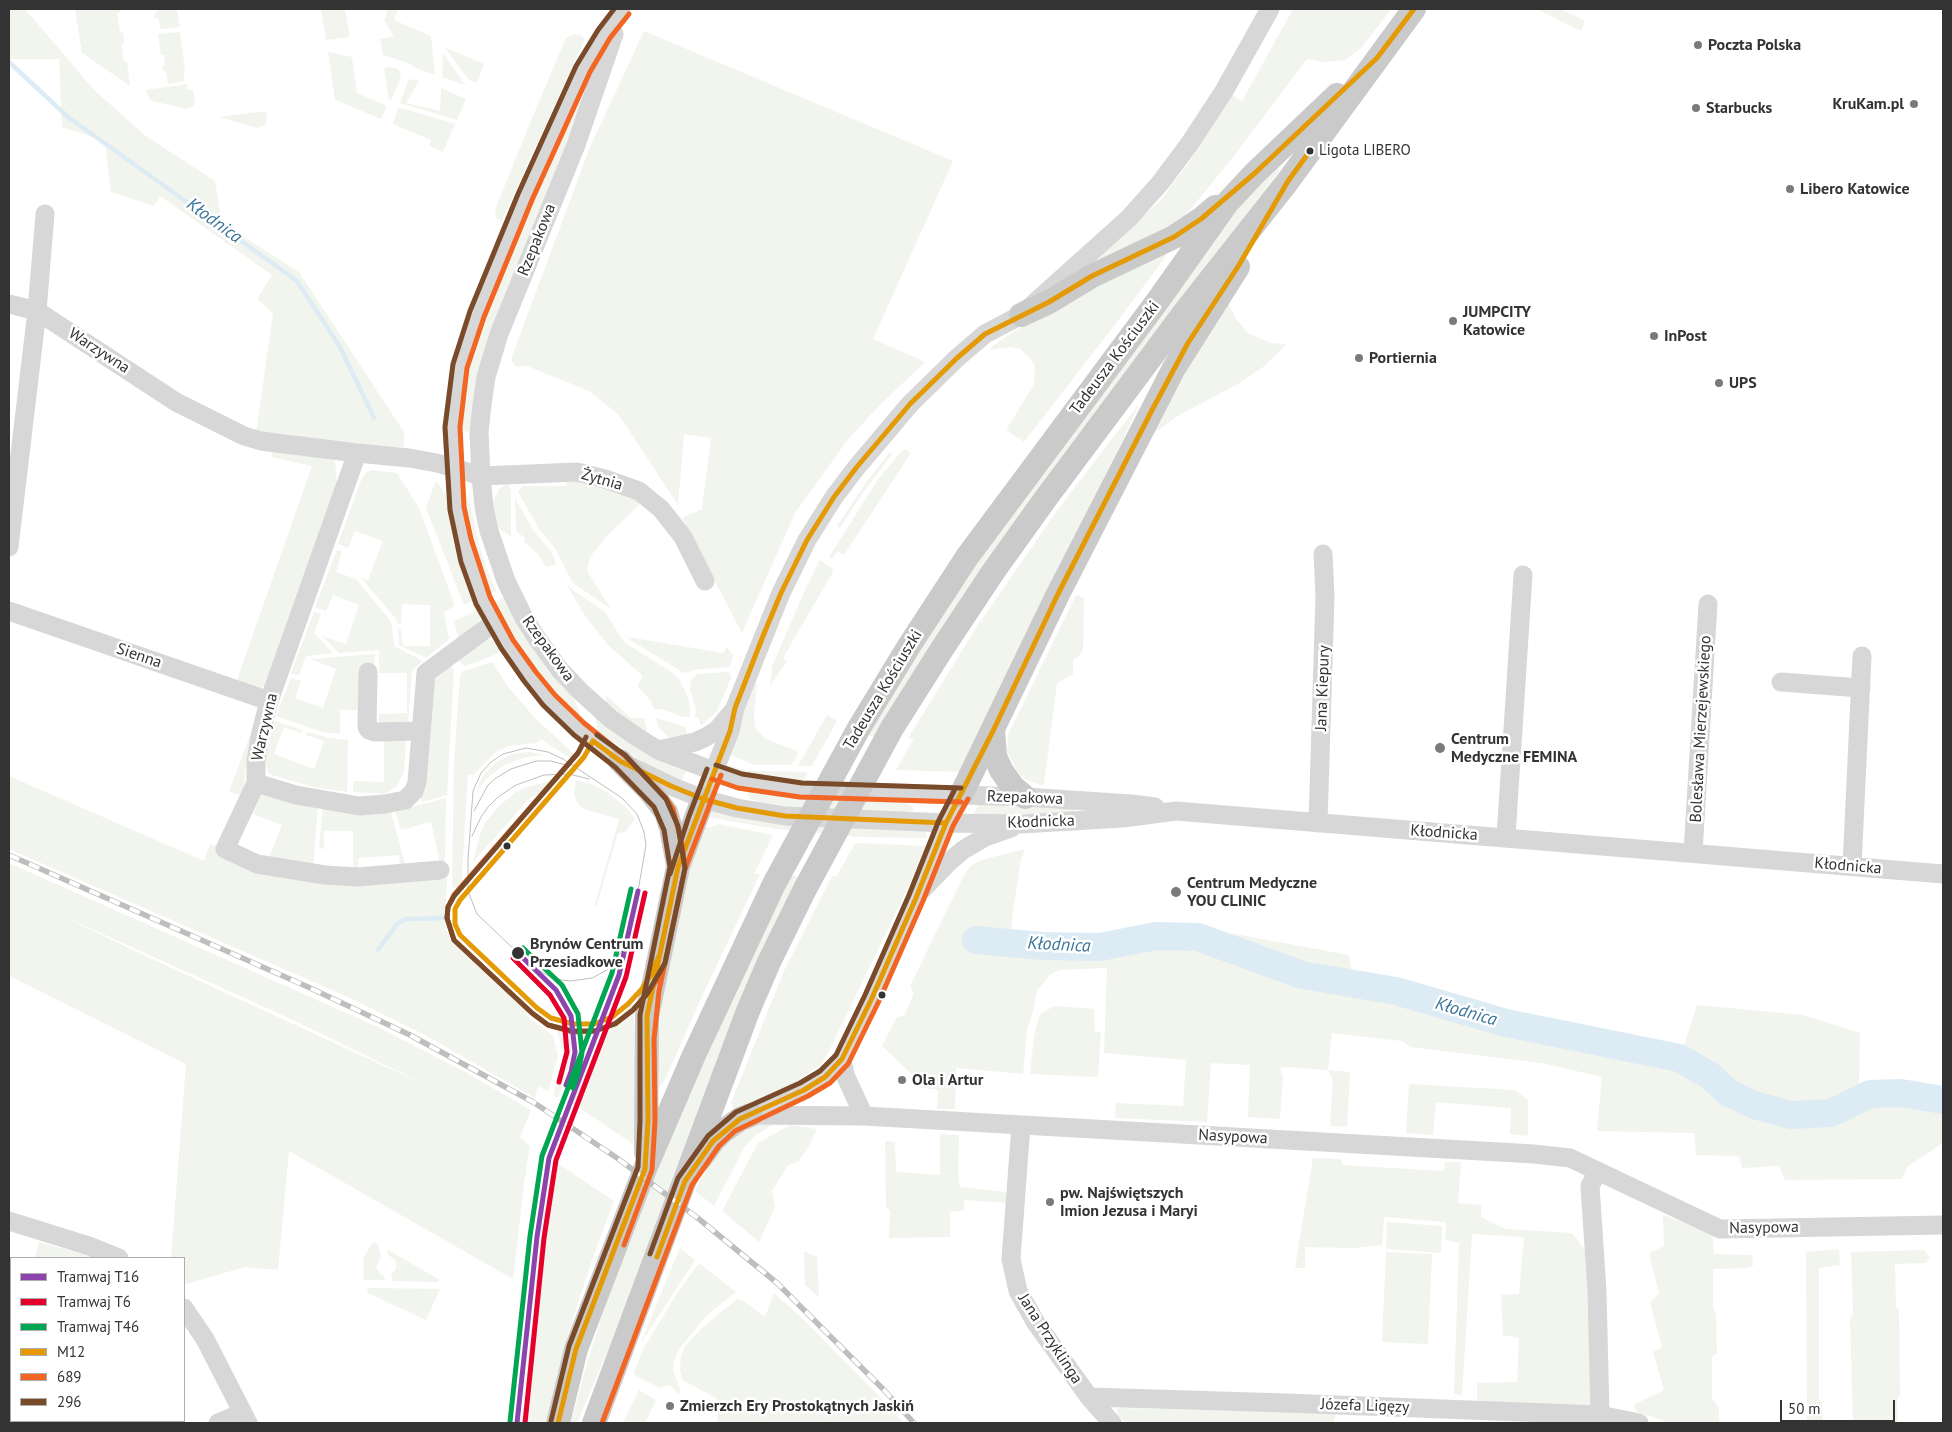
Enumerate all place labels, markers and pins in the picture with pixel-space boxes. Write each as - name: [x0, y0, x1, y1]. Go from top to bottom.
- place label: Poczta Polska: [1708, 35, 1801, 55]
- marker: Poczta Polska: [1692, 39, 1704, 51]
- place label: KruKam.pl: [1832, 94, 1904, 114]
- place label: Starbucks: [1706, 98, 1772, 118]
- marker: KruKam.pl: [1908, 98, 1920, 110]
- marker: Starbucks: [1690, 102, 1702, 114]
- place label: Ligota LIBERO: [1319, 142, 1411, 160]
- marker: Ligota LIBERO: [1305, 146, 1315, 156]
- place label: Libero Katowice: [1800, 179, 1910, 199]
- marker: Libero Katowice: [1784, 183, 1796, 195]
- place label: JUMPCITY Katowice: [1463, 302, 1531, 340]
- marker: JUMPCITY Katowice: [1447, 315, 1459, 327]
- place label: InPost: [1664, 326, 1707, 346]
- marker: InPost: [1648, 330, 1660, 342]
- place label: Portiernia: [1369, 348, 1437, 368]
- marker: Portiernia: [1353, 352, 1365, 364]
- place label: UPS: [1729, 373, 1757, 393]
- marker: UPS: [1713, 377, 1725, 389]
- place label: Centrum Medyczne FEMINA: [1451, 729, 1577, 767]
- marker: Centrum Medyczne FEMINA: [1433, 741, 1447, 755]
- unlabelled marker: [502, 841, 512, 851]
- place label: Centrum Medyczne YOU CLINIC: [1187, 873, 1317, 911]
- marker: Centrum Medyczne YOU CLINIC: [1169, 885, 1183, 899]
- place label: Brynów Centrum Przesiadkowe: [530, 934, 643, 972]
- marker: Brynów Centrum Przesiadkowe: [510, 945, 526, 961]
- unlabelled marker: [877, 990, 887, 1000]
- place label: Ola i Artur: [912, 1070, 983, 1090]
- marker: Ola i Artur: [896, 1074, 908, 1086]
- place label: pw. Najświętszych Imion Jezusa i Maryi: [1060, 1183, 1198, 1221]
- marker: pw. Najświętszych Imion Jezusa i Maryi: [1044, 1196, 1056, 1208]
- place label: Zmierzch Ery Prostokątnych Jaskiń: [680, 1396, 914, 1416]
- marker: Zmierzch Ery Prostokątnych Jaskiń: [664, 1400, 676, 1412]

